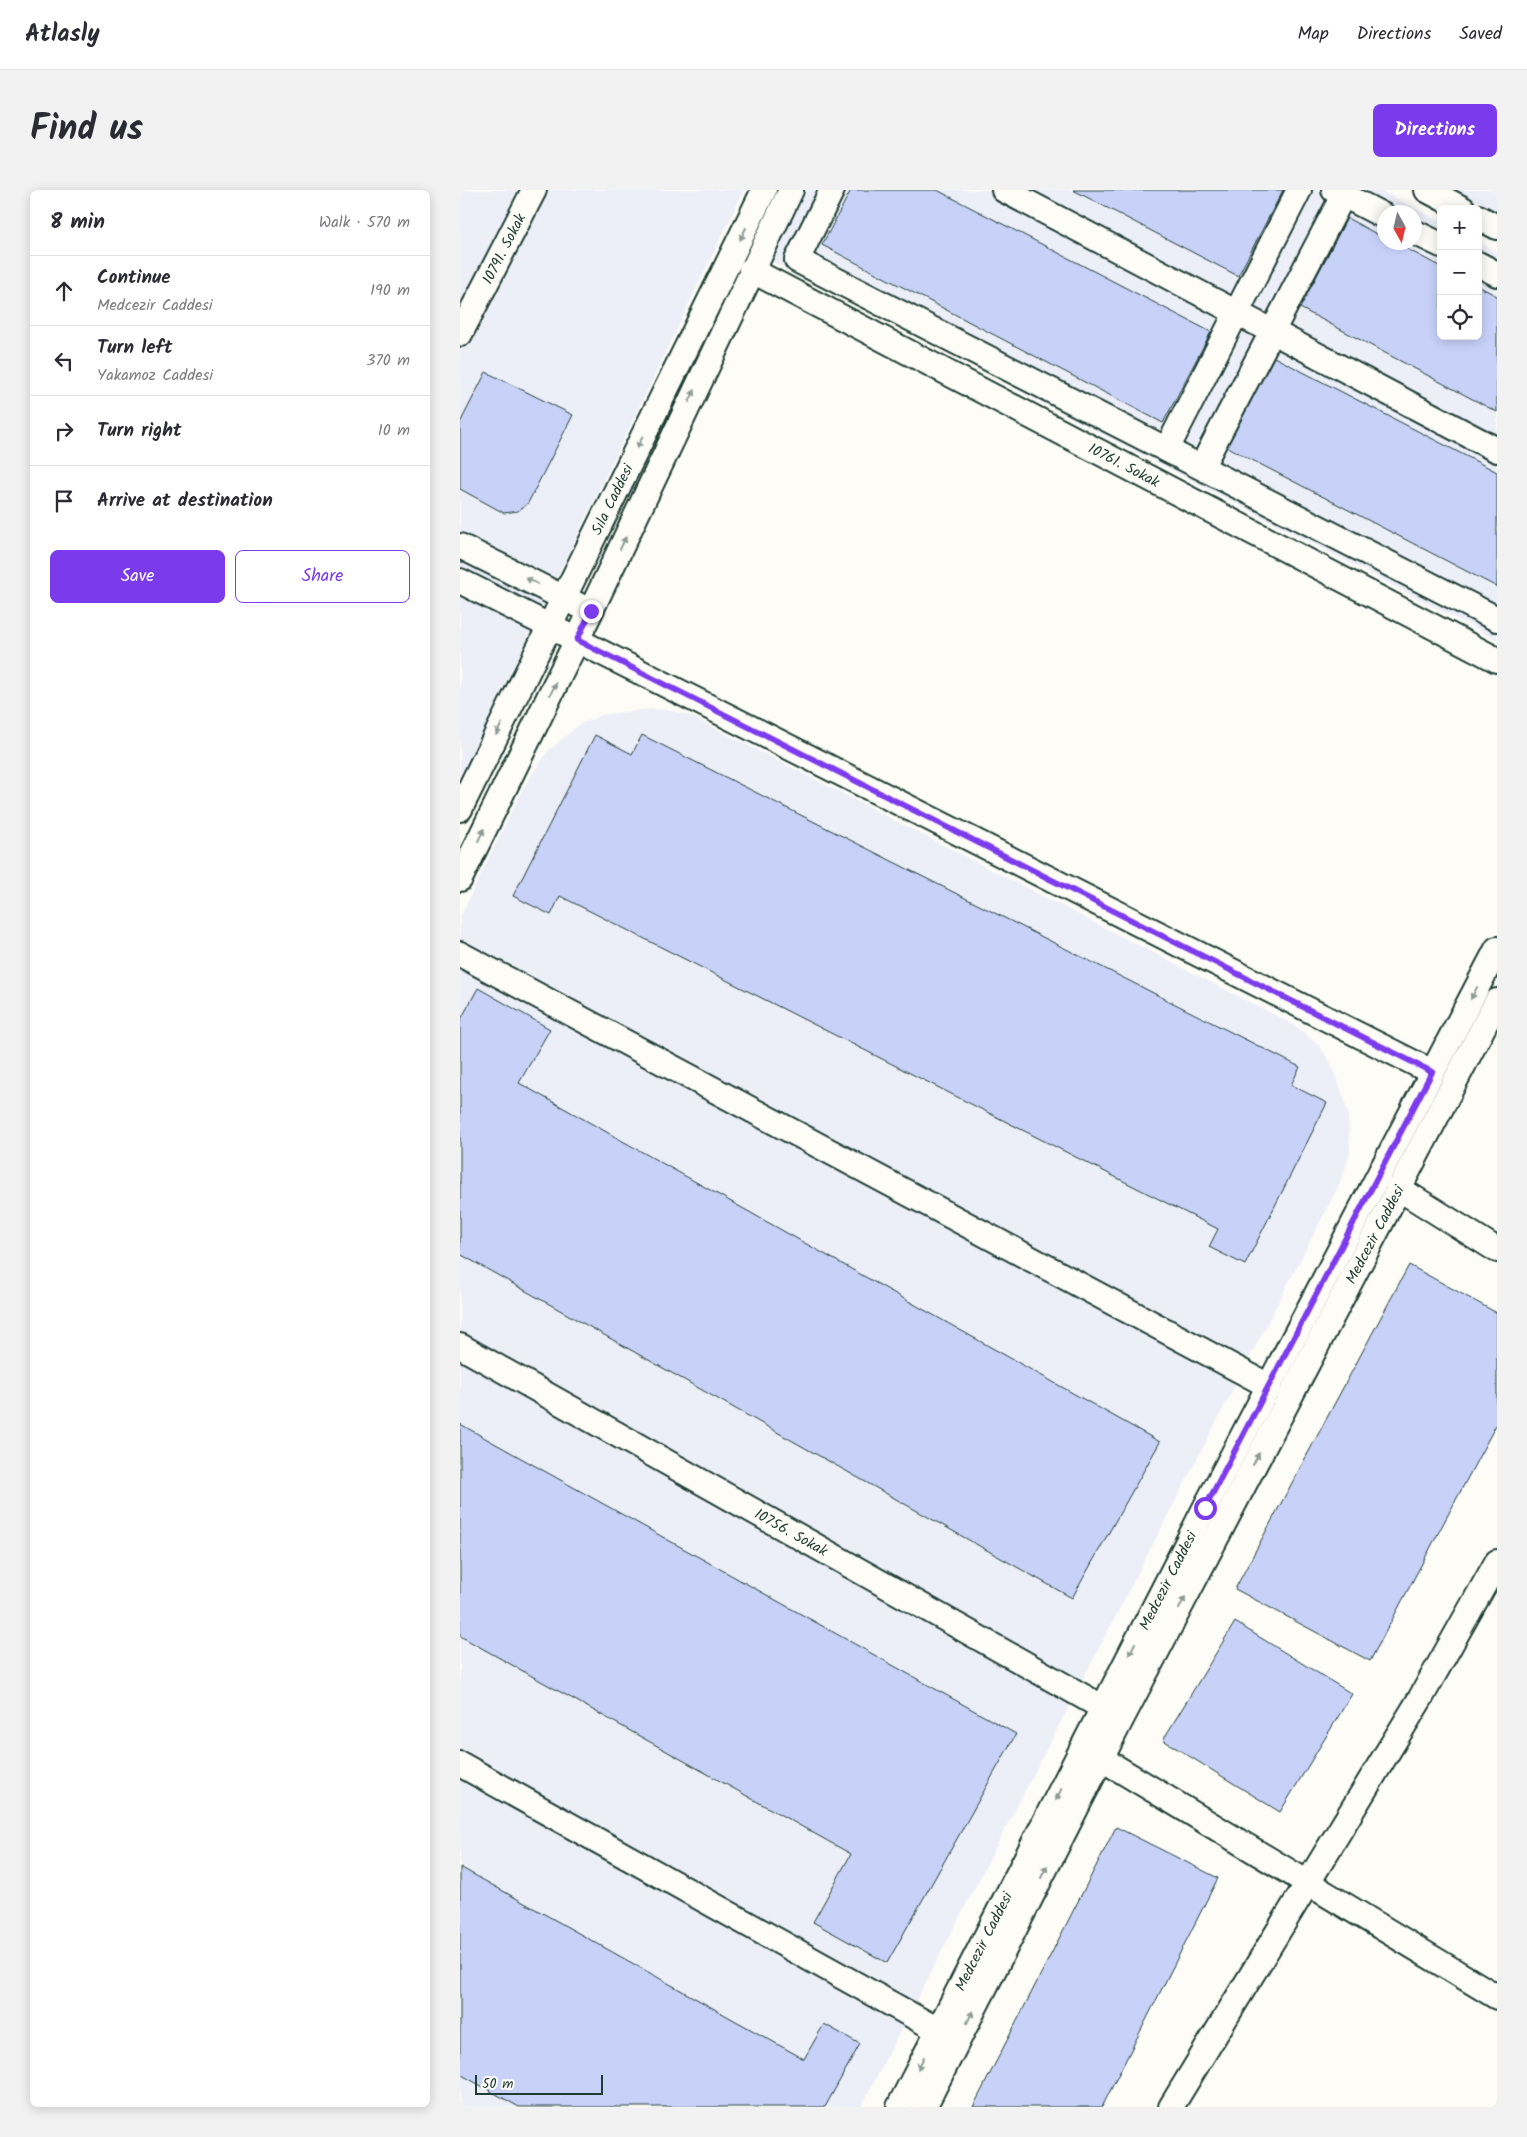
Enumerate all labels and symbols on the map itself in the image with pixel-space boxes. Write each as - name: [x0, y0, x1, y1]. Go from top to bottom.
- north arrow: [1377, 205, 1422, 250]
- street label: 10791. Sokak: [477, 209, 533, 289]
- one-way arrow: [739, 227, 747, 241]
- one-way arrow: [688, 389, 696, 403]
- one-way arrow: [636, 435, 644, 449]
- street label: 10761. Sokak: [1084, 437, 1164, 495]
- street label: Sıla Caddesi: [585, 459, 641, 539]
- one-way arrow: [619, 536, 627, 550]
- one-way arrow: [524, 577, 539, 585]
- route end: [580, 600, 603, 623]
- one-way arrow: [549, 682, 557, 696]
- one-way arrow: [495, 722, 503, 737]
- one-way arrow: [478, 828, 486, 842]
- one-way arrow: [1470, 985, 1478, 1000]
- street label: Medcezir Caddesi: [1340, 1180, 1412, 1289]
- one-way arrow: [1252, 1451, 1260, 1466]
- route start: [1194, 1497, 1217, 1520]
- street label: 10756. Sokak: [750, 1503, 833, 1564]
- street label: Medcezir Caddesi: [1133, 1526, 1205, 1635]
- one-way arrow: [1178, 1596, 1186, 1610]
- one-way arrow: [1128, 1642, 1136, 1656]
- one-way arrow: [1055, 1787, 1063, 1801]
- one-way arrow: [1040, 1865, 1048, 1879]
- street label: Medcezir Caddesi: [949, 1887, 1021, 1996]
- one-way arrow: [966, 2010, 974, 2024]
- one-way arrow: [917, 2056, 925, 2070]
- scale bar: [475, 2072, 602, 2095]

